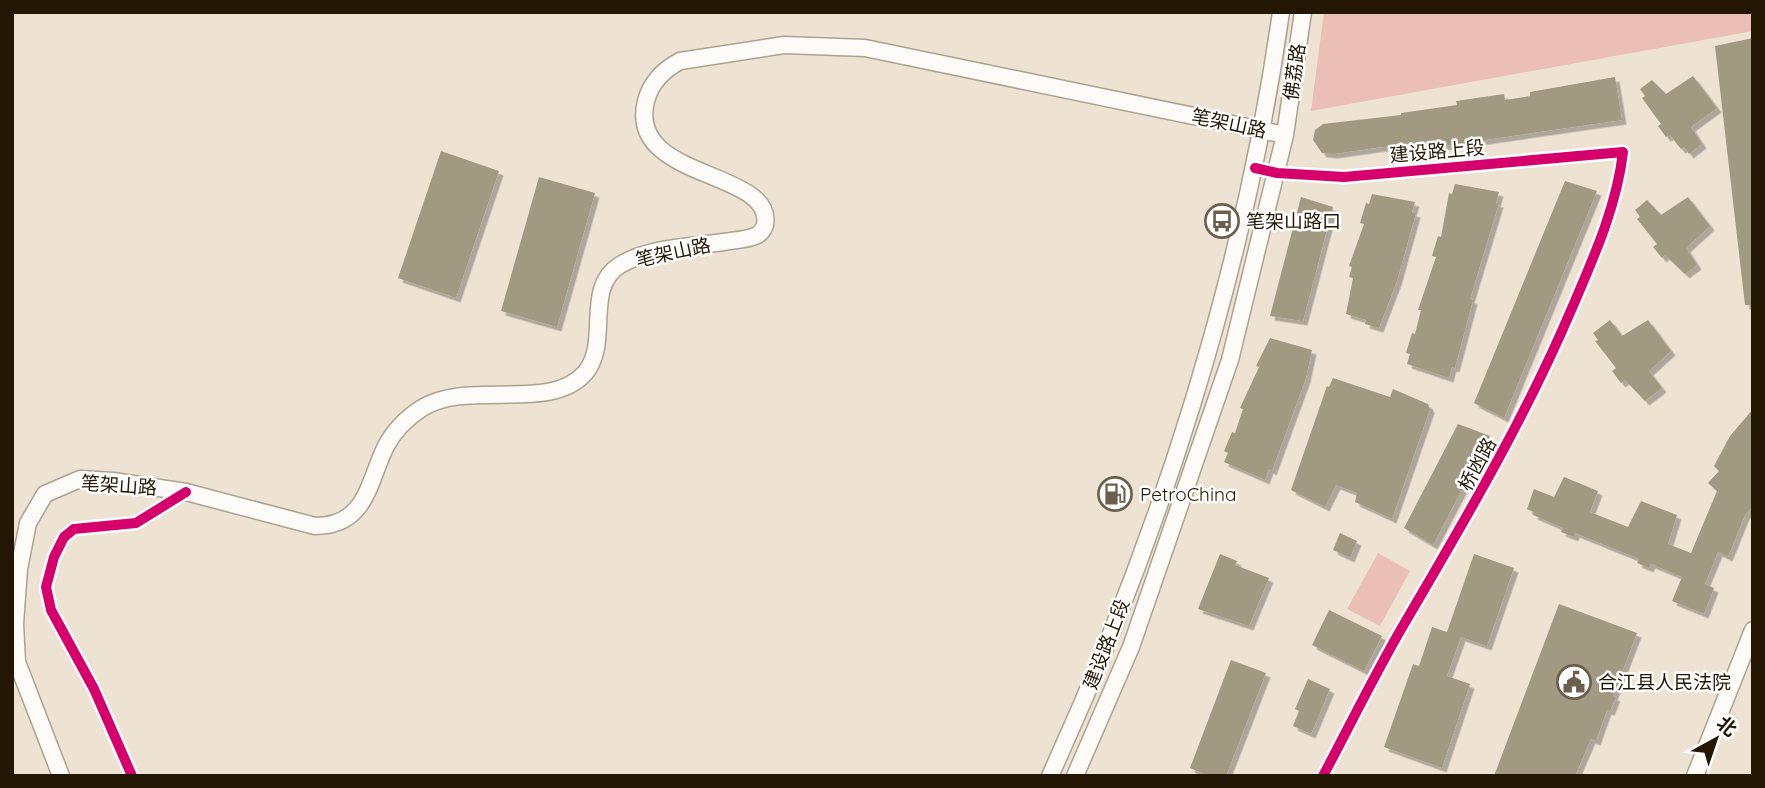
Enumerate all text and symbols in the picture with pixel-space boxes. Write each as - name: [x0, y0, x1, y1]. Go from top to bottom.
- street label: 佛荔路: [1278, 42, 1310, 102]
- street label: 笔架山路: [1189, 103, 1269, 143]
- street label: 建设路上段: [1389, 135, 1485, 167]
- bus stop icon: 笔架山路口: [1203, 202, 1241, 240]
- place label: 笔架山路口: [1246, 209, 1341, 233]
- street label: 笔架山路: [633, 232, 713, 272]
- street label: 桥凼路: [1453, 433, 1501, 495]
- street label: 笔架山路: [80, 470, 158, 500]
- fuel station icon: PetroChina: [1096, 475, 1134, 513]
- place label: PetroChina: [1140, 482, 1236, 506]
- street label: 建设路上段: [1078, 595, 1134, 693]
- public building icon: 合江县人民法院: [1555, 663, 1593, 701]
- place label: 合江县人民法院: [1598, 670, 1731, 694]
- north arrow: [1681, 704, 1751, 774]
- text: 北: [1712, 711, 1742, 741]

